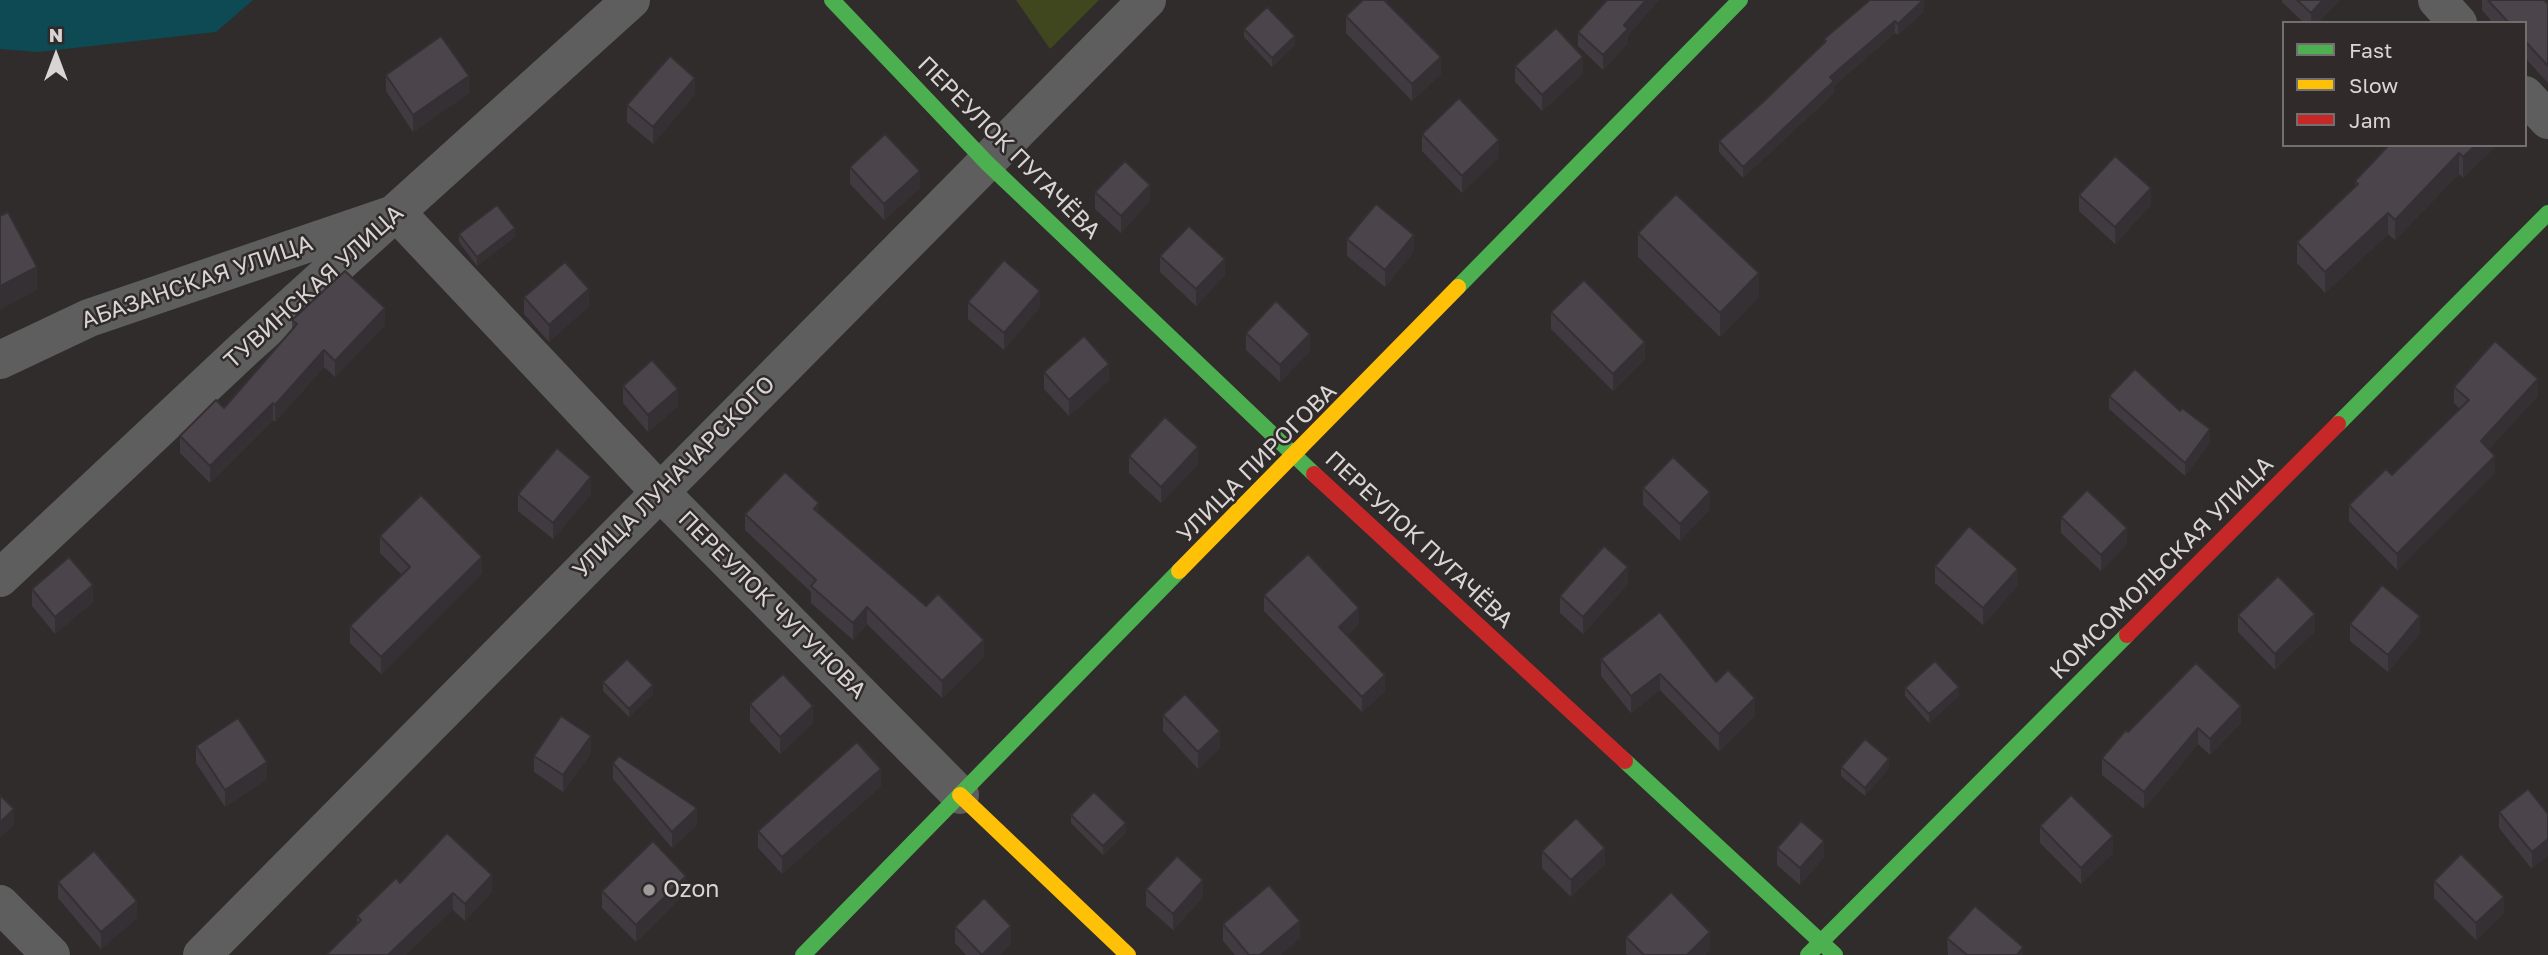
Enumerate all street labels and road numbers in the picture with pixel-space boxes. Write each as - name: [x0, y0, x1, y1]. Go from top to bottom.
- street label: ПЕРЕУЛОК ПУГАЧЁВА: [912, 51, 1106, 245]
- street label: ТУВИНСКАЯ УЛИЦА: [219, 199, 409, 375]
- street label: АБАЗАНСКАЯ УЛИЦА: [78, 229, 316, 335]
- street label: УЛИЦА ЛУНАЧАРСКОГО: [567, 370, 781, 584]
- street label: УЛИЦА ПИРОГОВА: [1172, 378, 1342, 548]
- street label: ПЕРЕУЛОК ПУГАЧЁВА: [1319, 446, 1519, 634]
- street label: КОМСОМОЛЬСКАЯ УЛИЦА: [2045, 451, 2279, 685]
- street label: ПЕРЕУЛОК ЧУГУНОВА: [672, 505, 872, 705]

